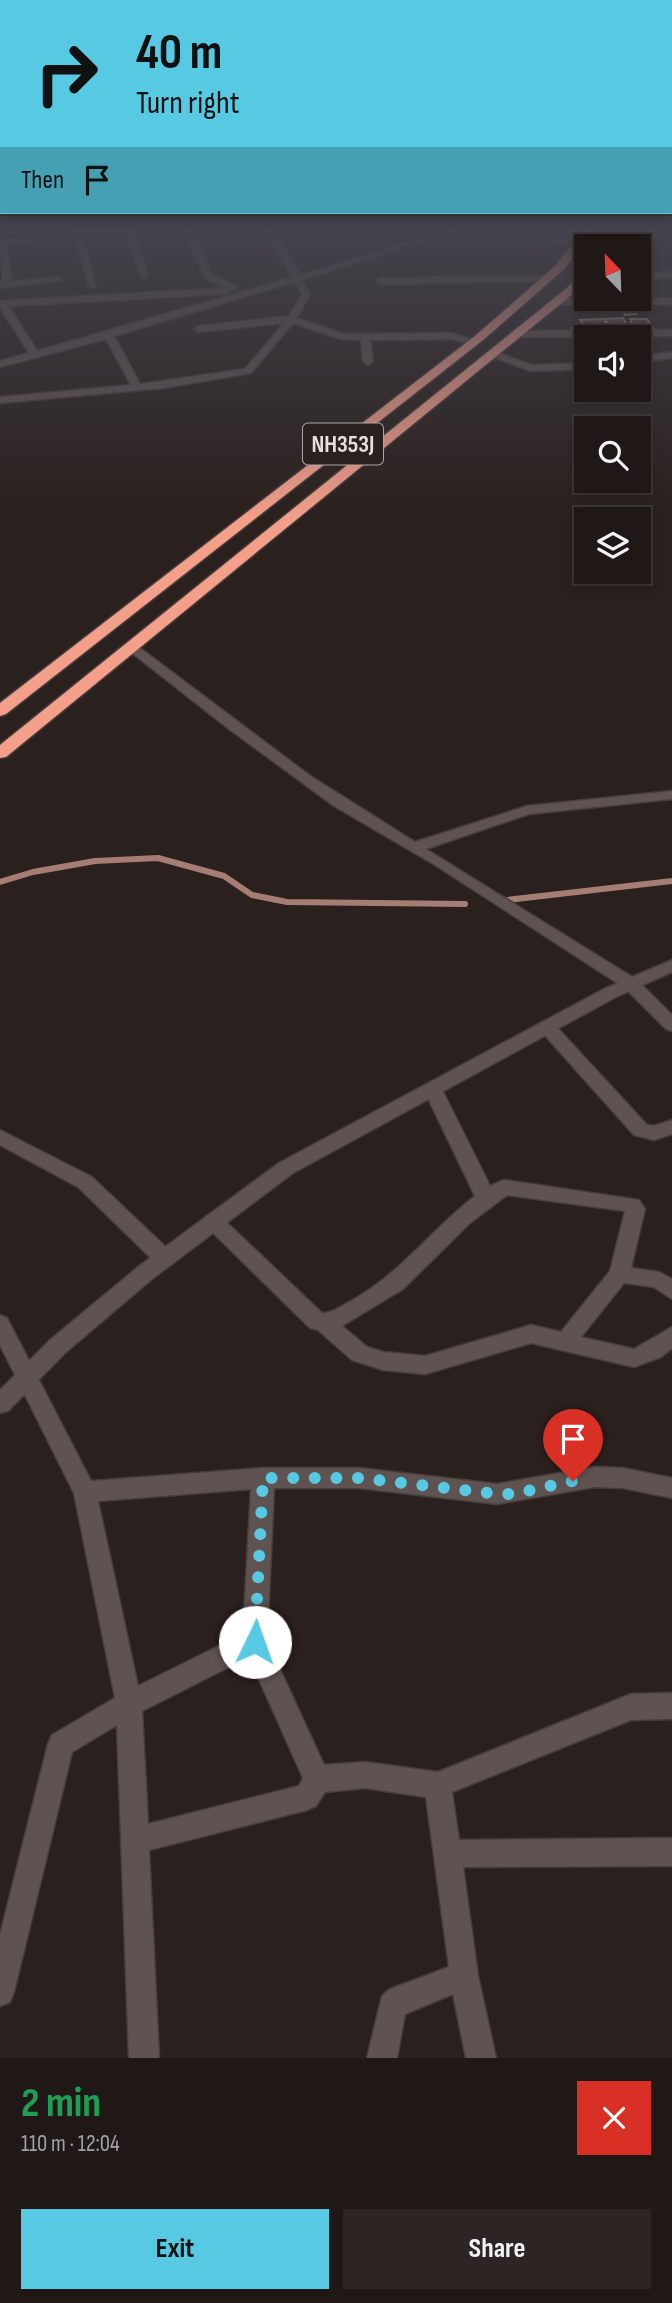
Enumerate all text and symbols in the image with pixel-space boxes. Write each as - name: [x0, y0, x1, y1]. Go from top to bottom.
- text: 40 m: [136, 24, 222, 83]
- icon: right: [21, 28, 112, 119]
- text: Turn right: [136, 84, 240, 123]
- icon: arrive: [78, 161, 116, 199]
- text: Then: [21, 165, 64, 196]
- north arrow: [574, 234, 651, 312]
- map controls: [574, 234, 651, 584]
- button: sound: [574, 325, 651, 402]
- button: search: [574, 416, 651, 493]
- road number: NH353J: [303, 424, 383, 464]
- button: layers: [574, 507, 651, 584]
- pin: [543, 1409, 603, 1481]
- icon: arrive: [554, 1420, 592, 1458]
- position arrow: [218, 1605, 292, 1679]
- text: 2 min: [21, 2078, 101, 2129]
- button: close: [577, 2081, 651, 2155]
- text: 110 m · 12:04: [21, 2130, 120, 2158]
- button: Exit: [21, 2209, 329, 2289]
- button: Share: [343, 2209, 651, 2289]

